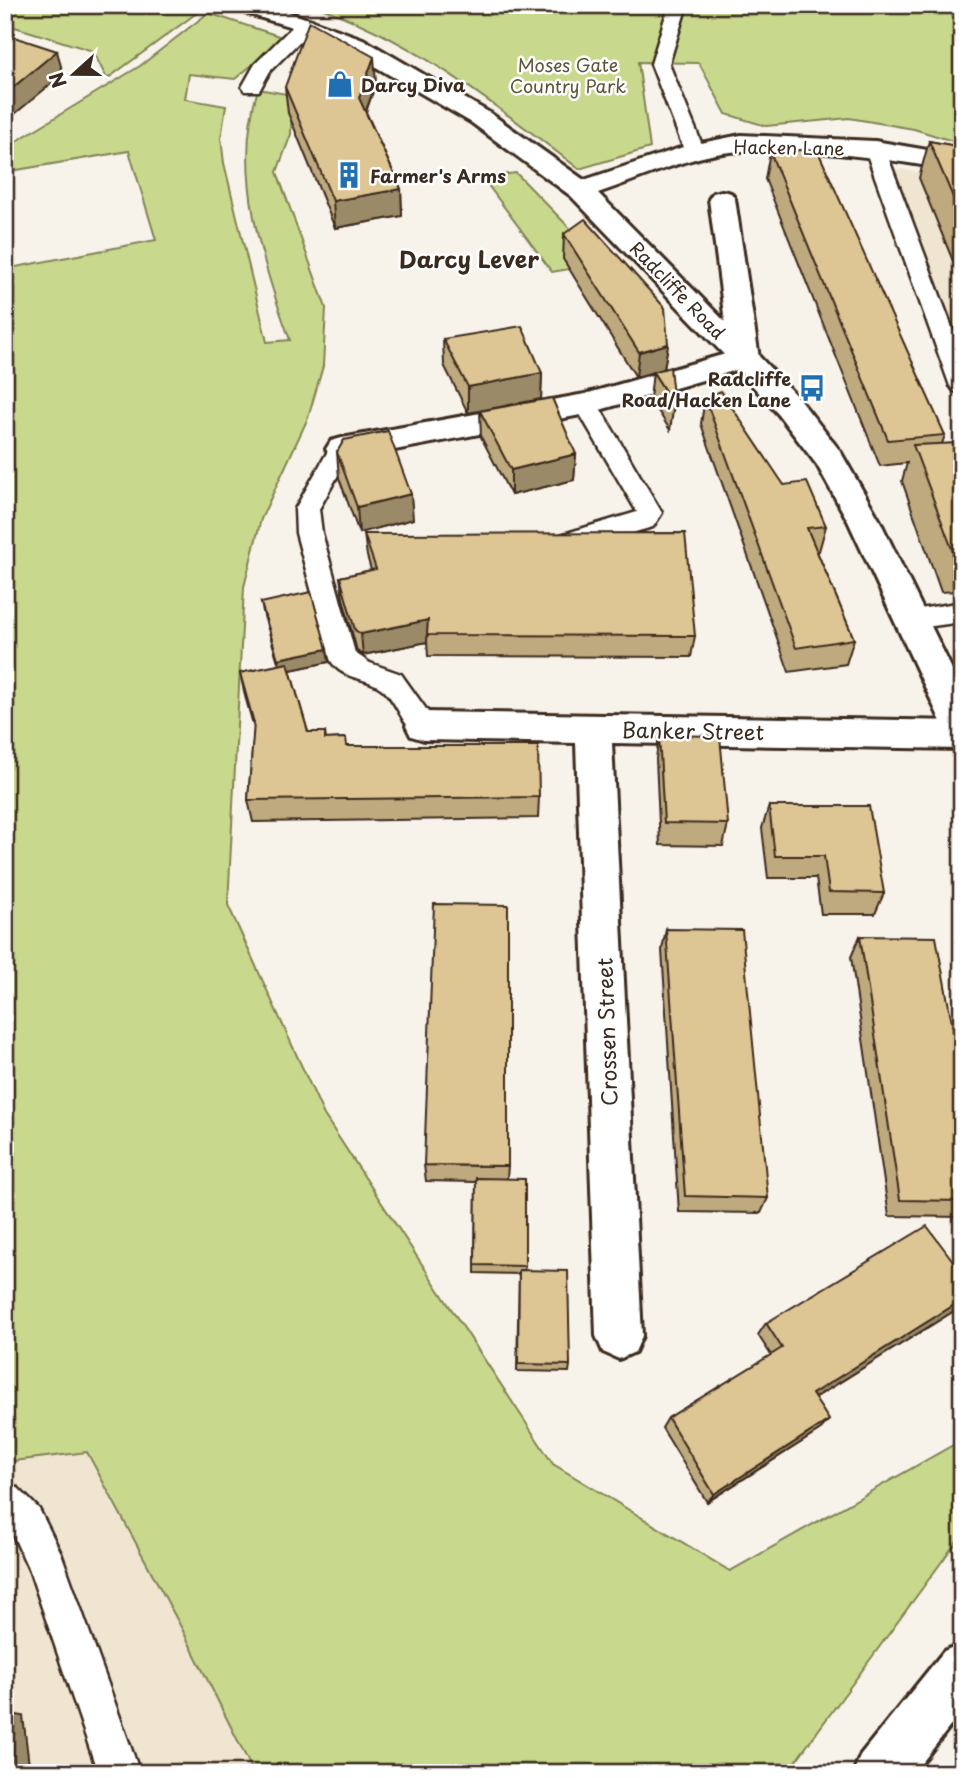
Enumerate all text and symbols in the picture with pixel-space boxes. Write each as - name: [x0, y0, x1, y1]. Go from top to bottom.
- north arrow: [38, 38, 108, 108]
- park label: Moses Gate Country Park: [510, 51, 626, 99]
- text: N: [41, 68, 73, 92]
- shop icon: Darcy Diva: [325, 69, 355, 99]
- place label: Darcy Diva: [361, 71, 466, 98]
- street label: Hacken Lane: [733, 133, 845, 161]
- building icon: Farmer's Arms: [334, 160, 364, 190]
- place label: Farmer's Arms: [370, 162, 506, 189]
- street label: Radcliffe Road: [624, 235, 732, 345]
- district label: Darcy Lever: [399, 241, 539, 276]
- place label: Radcliffe Road/Hacken Lane: [622, 365, 791, 413]
- bus stop icon: Radcliffe Road/Hacken Lane: [797, 373, 827, 403]
- street label: Banker Street: [621, 713, 765, 747]
- street label: Crossen Street: [587, 957, 625, 1107]

